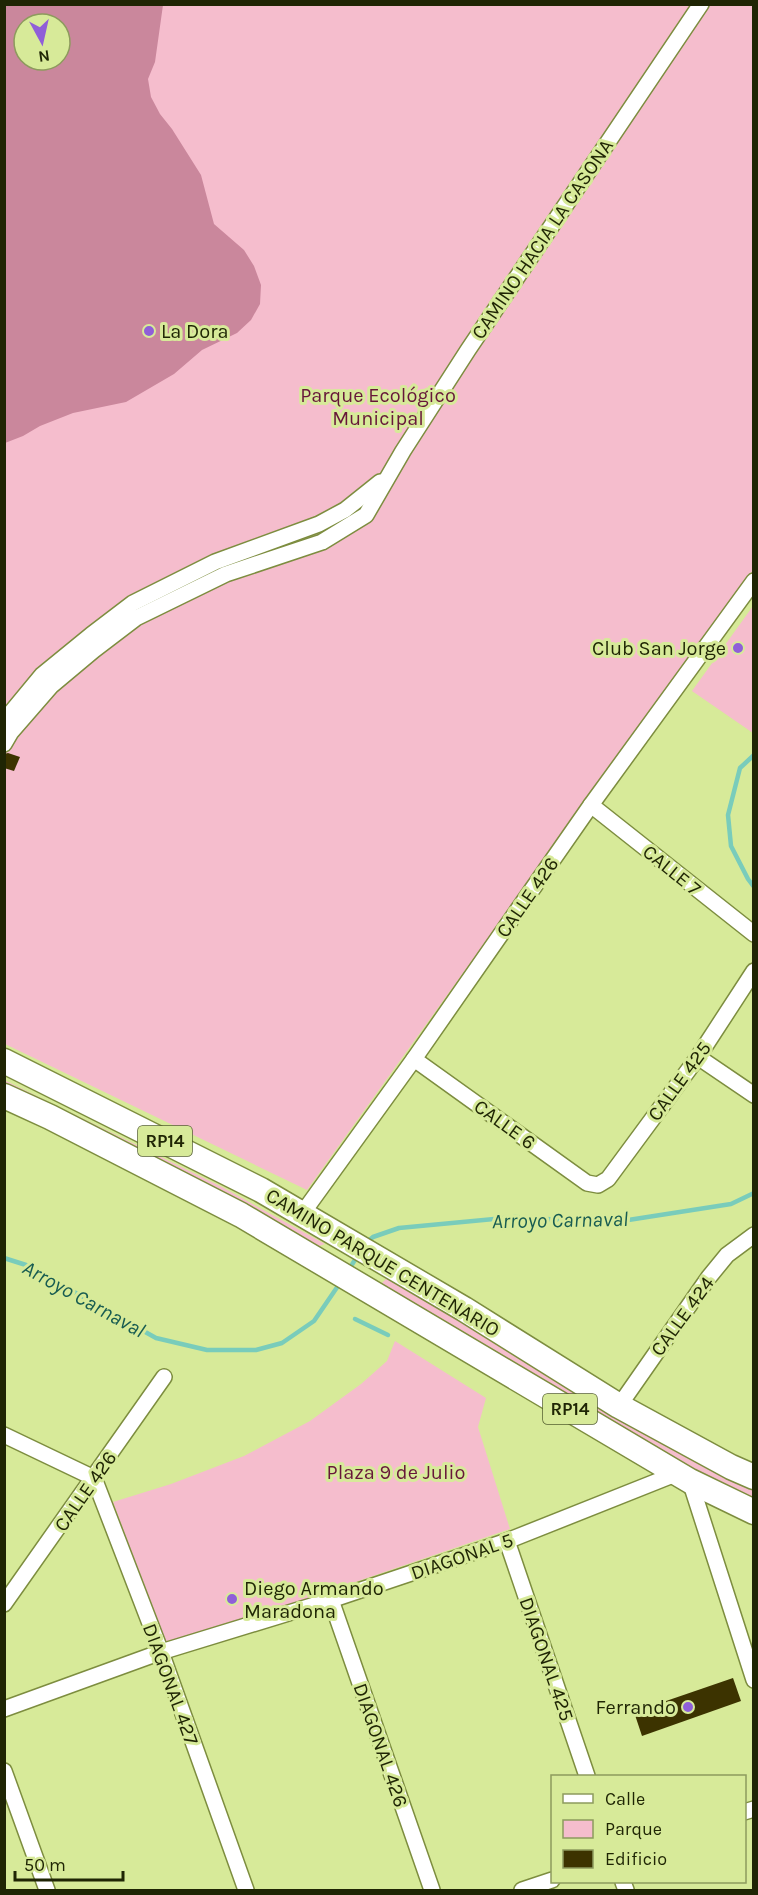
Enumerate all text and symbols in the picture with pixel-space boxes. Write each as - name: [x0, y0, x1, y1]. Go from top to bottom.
- north arrow: [12, 12, 72, 72]
- text: N: [37, 46, 51, 67]
- street label: CAMINO HACIA LA CASONA: [467, 135, 618, 344]
- place label: La Dora: [161, 320, 228, 343]
- marker: La Dora: [142, 324, 156, 338]
- park label: Parque Ecológico Municipal: [300, 384, 456, 430]
- place label: Club San Jorge: [592, 637, 726, 660]
- marker: Club San Jorge: [731, 641, 745, 655]
- street label: CALLE 7: [638, 840, 706, 901]
- street label: CALLE 426: [491, 853, 563, 942]
- street label: CALLE 425: [643, 1037, 716, 1125]
- street label: CALLE 6: [470, 1095, 540, 1154]
- road number: RP14: [138, 1126, 192, 1156]
- street label: CAMINO PARQUE CENTENARIO: [262, 1184, 504, 1341]
- water label: Arroyo Carnaval: [492, 1207, 628, 1233]
- water label: Arroyo Carnaval: [19, 1255, 149, 1343]
- street label: CALLE 424: [646, 1272, 719, 1360]
- road number: RP14: [543, 1394, 597, 1424]
- street label: CALLE 426: [49, 1447, 121, 1536]
- park label: Plaza 9 de Julio: [327, 1461, 465, 1484]
- street label: DIAGONAL 5: [408, 1528, 516, 1585]
- place label: Diego Armando Maradona: [244, 1577, 384, 1623]
- marker: Diego Armando Maradona: [225, 1592, 239, 1606]
- street label: DIAGONAL 425: [515, 1594, 578, 1724]
- street label: DIAGONAL 427: [138, 1620, 203, 1749]
- street label: DIAGONAL 426: [349, 1680, 412, 1810]
- place label: Ferrando: [595, 1696, 676, 1719]
- marker: Ferrando: [681, 1700, 695, 1714]
- legend: [551, 1775, 746, 1883]
- text: Calle: [605, 1788, 645, 1810]
- text: Parque: [605, 1818, 662, 1840]
- scale bar: [15, 1844, 123, 1882]
- text: Edificio: [605, 1848, 667, 1870]
- text: 50 m: [24, 1854, 66, 1876]

